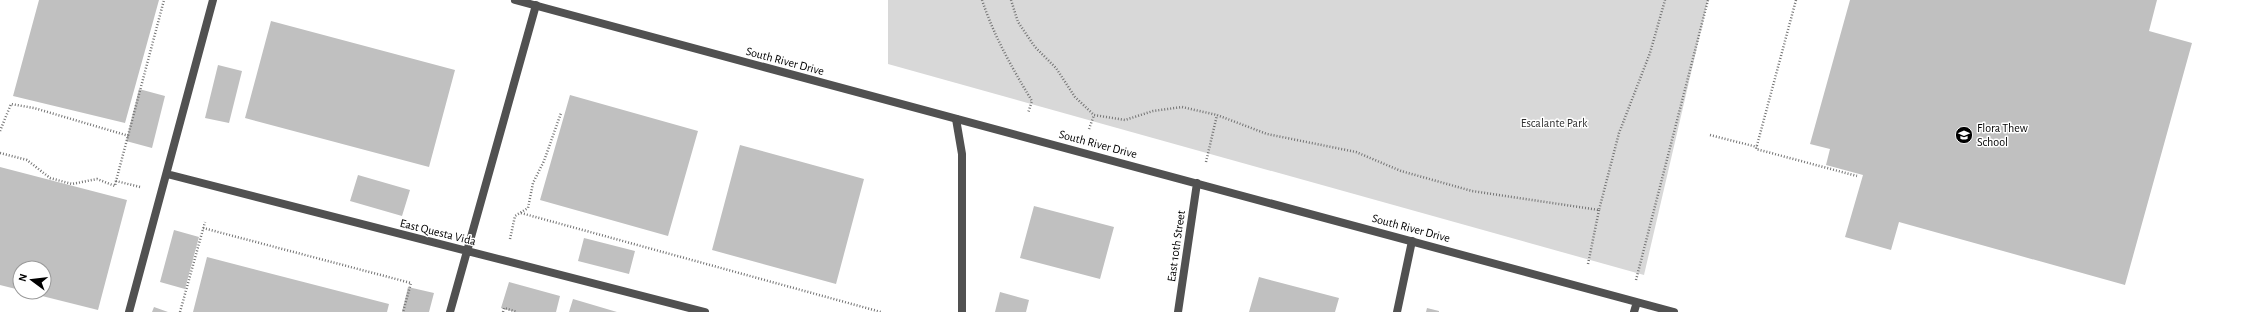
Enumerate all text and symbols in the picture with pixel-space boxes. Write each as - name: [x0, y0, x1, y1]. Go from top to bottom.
- street label: South River Drive: [745, 45, 825, 77]
- park label: Escalante Park: [1521, 117, 1588, 129]
- place label: Flora Thew School: [1977, 122, 2028, 148]
- school or university icon: Flora Thew School: [1954, 125, 1974, 145]
- street label: South River Drive: [1058, 128, 1138, 160]
- street label: East 10th Street: [1165, 209, 1187, 283]
- street label: South River Drive: [1371, 212, 1451, 244]
- street label: East Questa Vida: [399, 217, 478, 248]
- north arrow: [12, 260, 52, 300]
- text: N: [17, 272, 29, 283]

